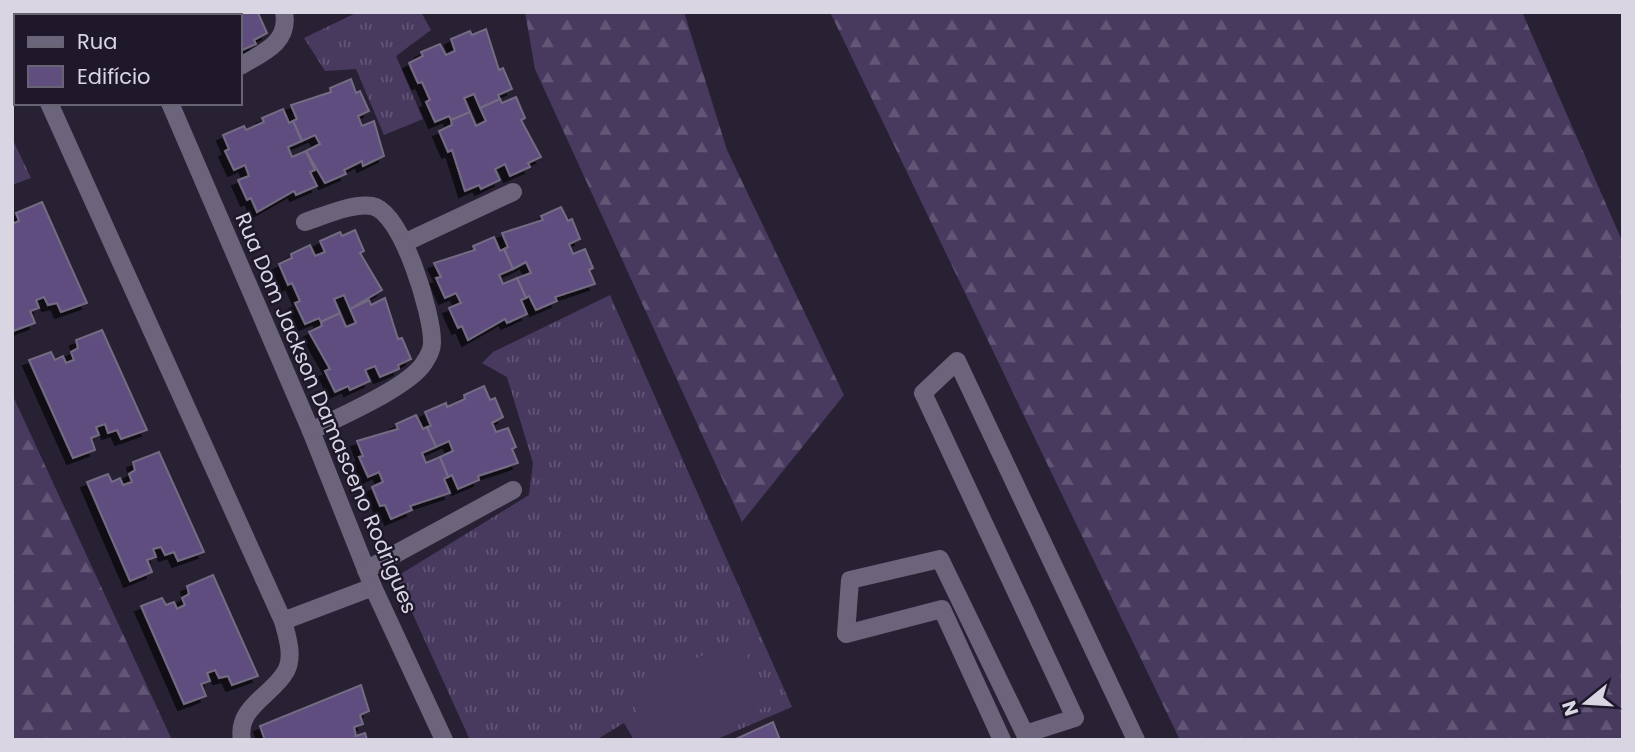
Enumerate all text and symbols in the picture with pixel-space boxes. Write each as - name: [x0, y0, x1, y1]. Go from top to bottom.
- legend: [14, 14, 242, 105]
- text: Rua: [77, 27, 117, 56]
- text: Edifício: [77, 62, 151, 91]
- street label: Rua Dom Jackson Damasceno Rodrigues: [229, 208, 424, 618]
- north arrow: [1551, 668, 1621, 738]
- text: N: [1555, 697, 1585, 719]

